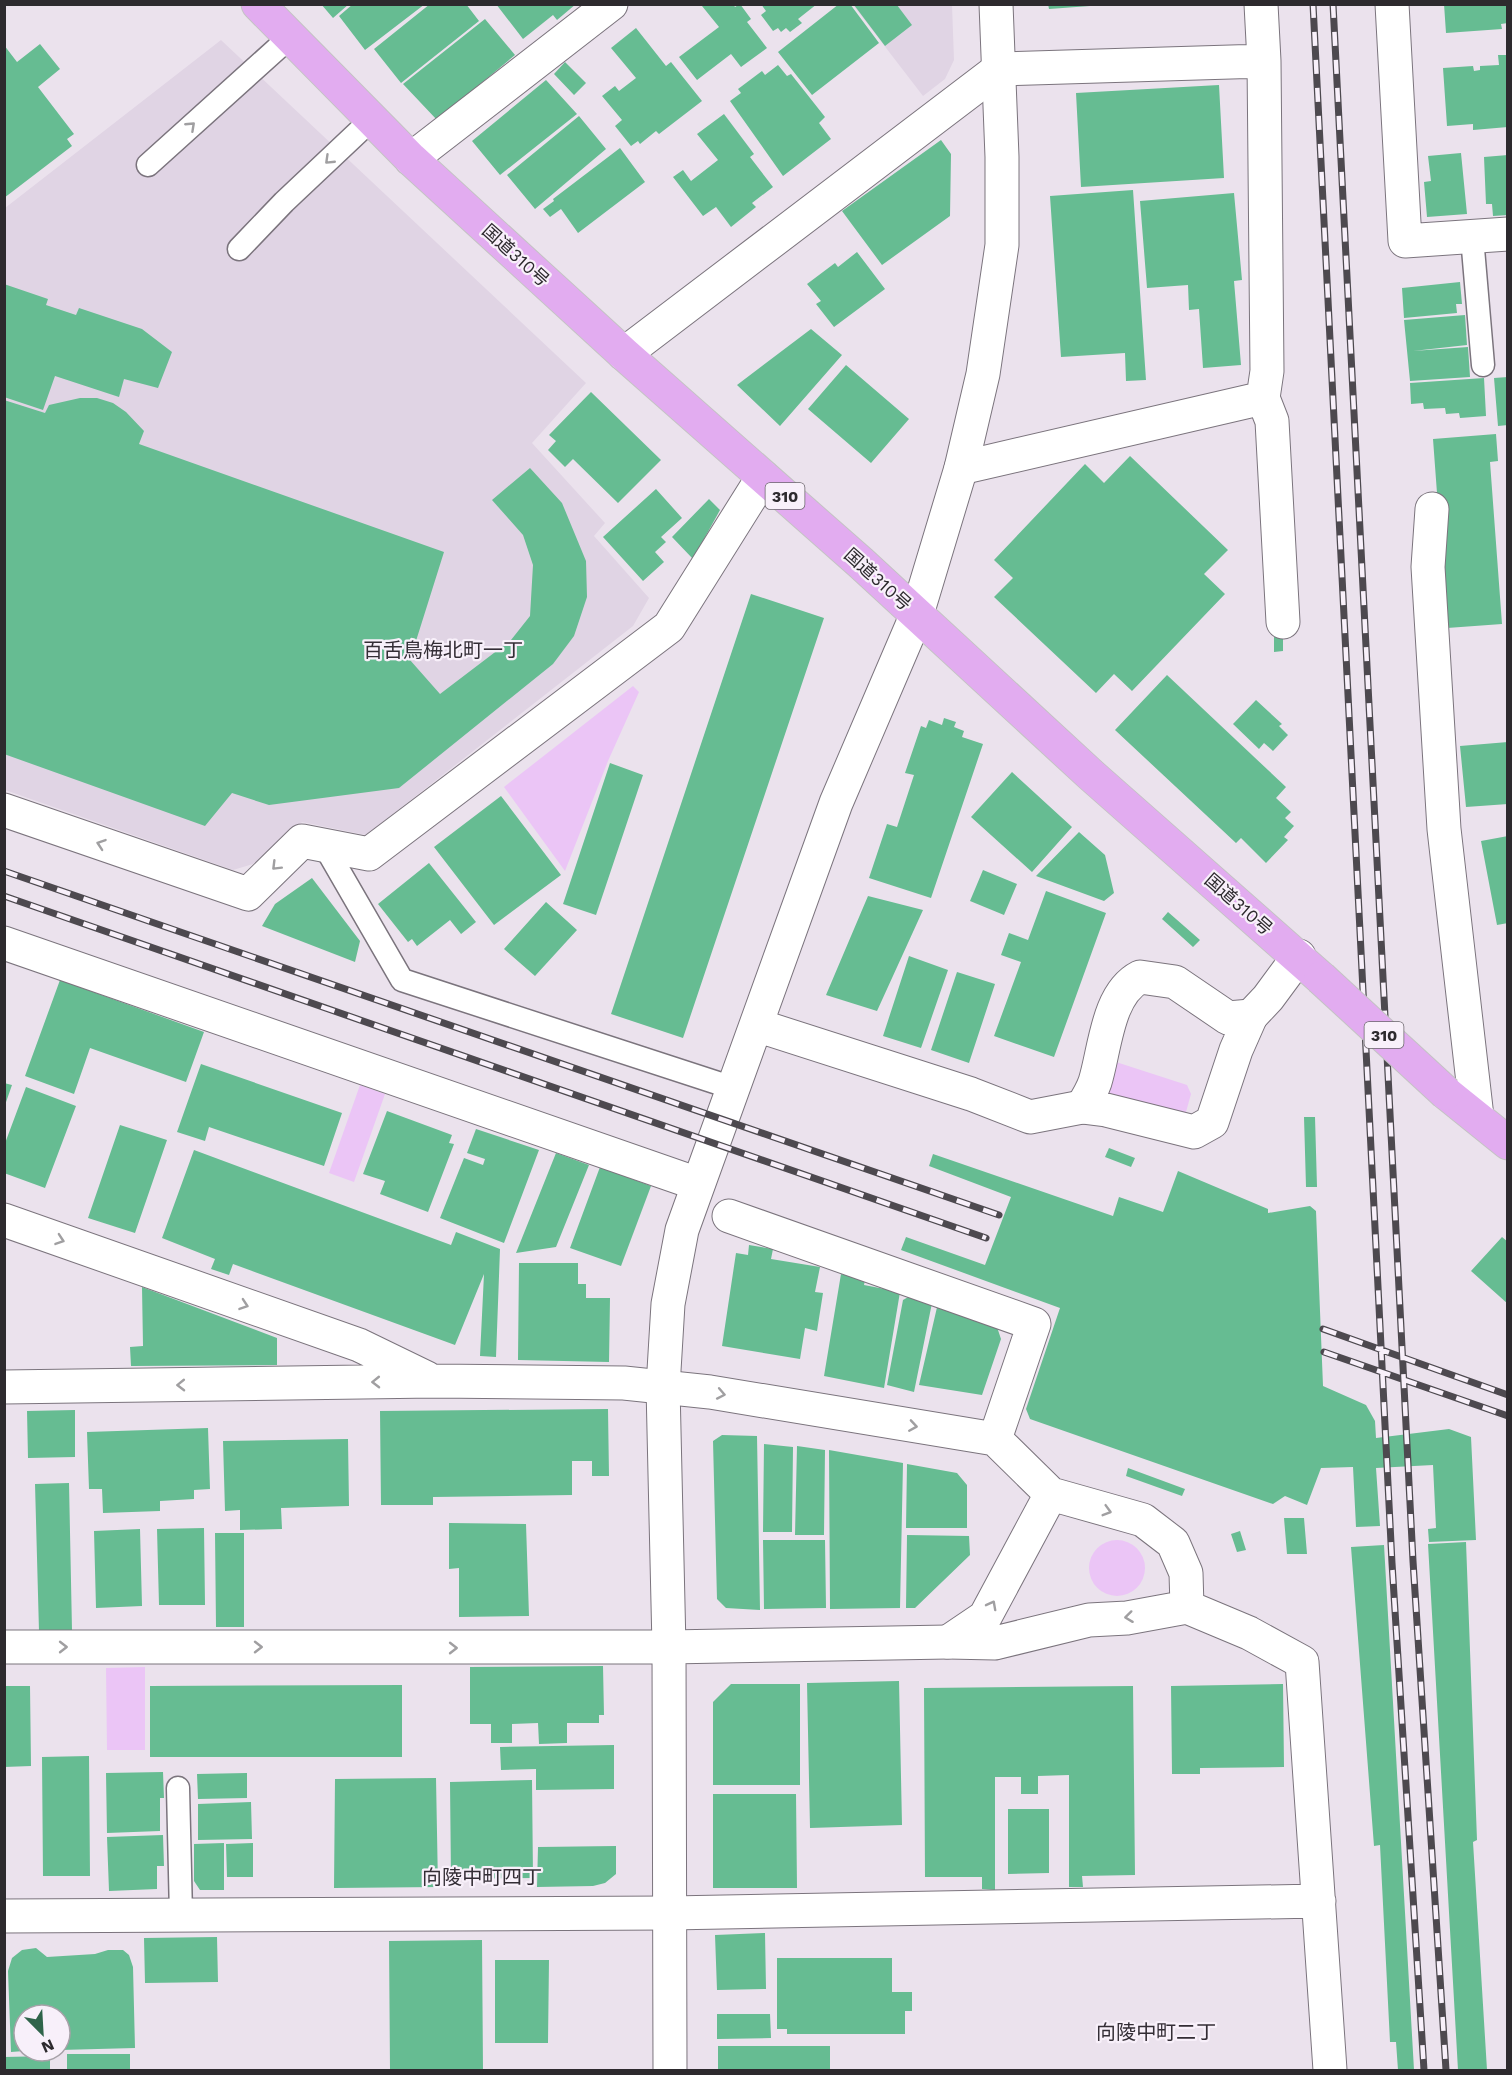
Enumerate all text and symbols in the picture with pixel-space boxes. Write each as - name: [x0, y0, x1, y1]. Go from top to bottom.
- one-way arrow: [185, 122, 195, 133]
- one-way arrow: [325, 153, 335, 164]
- street label: 国道310号: [478, 220, 554, 290]
- road number: 310: [766, 483, 804, 509]
- street label: 国道310号: [840, 544, 916, 614]
- district label: 百舌鳥梅北町一丁: [363, 638, 523, 662]
- one-way arrow: [97, 838, 107, 851]
- one-way arrow: [273, 859, 284, 870]
- street label: 国道310号: [1201, 869, 1277, 939]
- road number: 310: [1364, 1022, 1404, 1048]
- one-way arrow: [54, 1232, 65, 1245]
- one-way arrow: [238, 1297, 249, 1310]
- one-way arrow: [371, 1376, 380, 1388]
- one-way arrow: [176, 1379, 185, 1391]
- one-way arrow: [716, 1387, 726, 1400]
- one-way arrow: [908, 1419, 918, 1432]
- one-way arrow: [1101, 1504, 1112, 1516]
- one-way arrow: [985, 1601, 996, 1611]
- one-way arrow: [1125, 1610, 1134, 1622]
- one-way arrow: [58, 1641, 67, 1653]
- one-way arrow: [253, 1641, 262, 1653]
- one-way arrow: [448, 1642, 457, 1654]
- district label: 向陵中町四丁: [422, 1865, 542, 1889]
- north arrow: [12, 2003, 72, 2063]
- district label: 向陵中町二丁: [1096, 2020, 1216, 2044]
- text: N: [39, 2035, 57, 2057]

